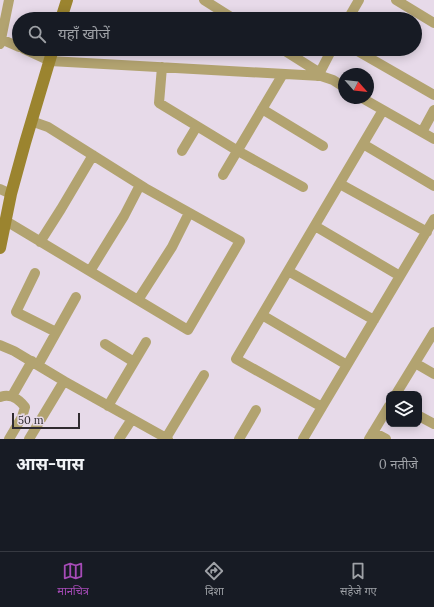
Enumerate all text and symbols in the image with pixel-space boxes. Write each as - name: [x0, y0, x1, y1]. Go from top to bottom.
- search box: [12, 12, 422, 56]
- icon: search: [26, 23, 48, 45]
- text: यहाँ खोजें: [58, 24, 110, 43]
- north arrow: [338, 68, 374, 104]
- map controls: [386, 391, 422, 427]
- button: layers: [386, 391, 422, 427]
- scale bar: [12, 411, 80, 430]
- text: 50 m: [18, 413, 44, 427]
- text: आस-पास: [16, 453, 84, 475]
- text: 0 नतीजे: [379, 456, 418, 473]
- tab: मानचित्र: [57, 560, 89, 599]
- tab: दिशा: [203, 560, 225, 599]
- tab: सहेजे गए: [340, 560, 377, 599]

